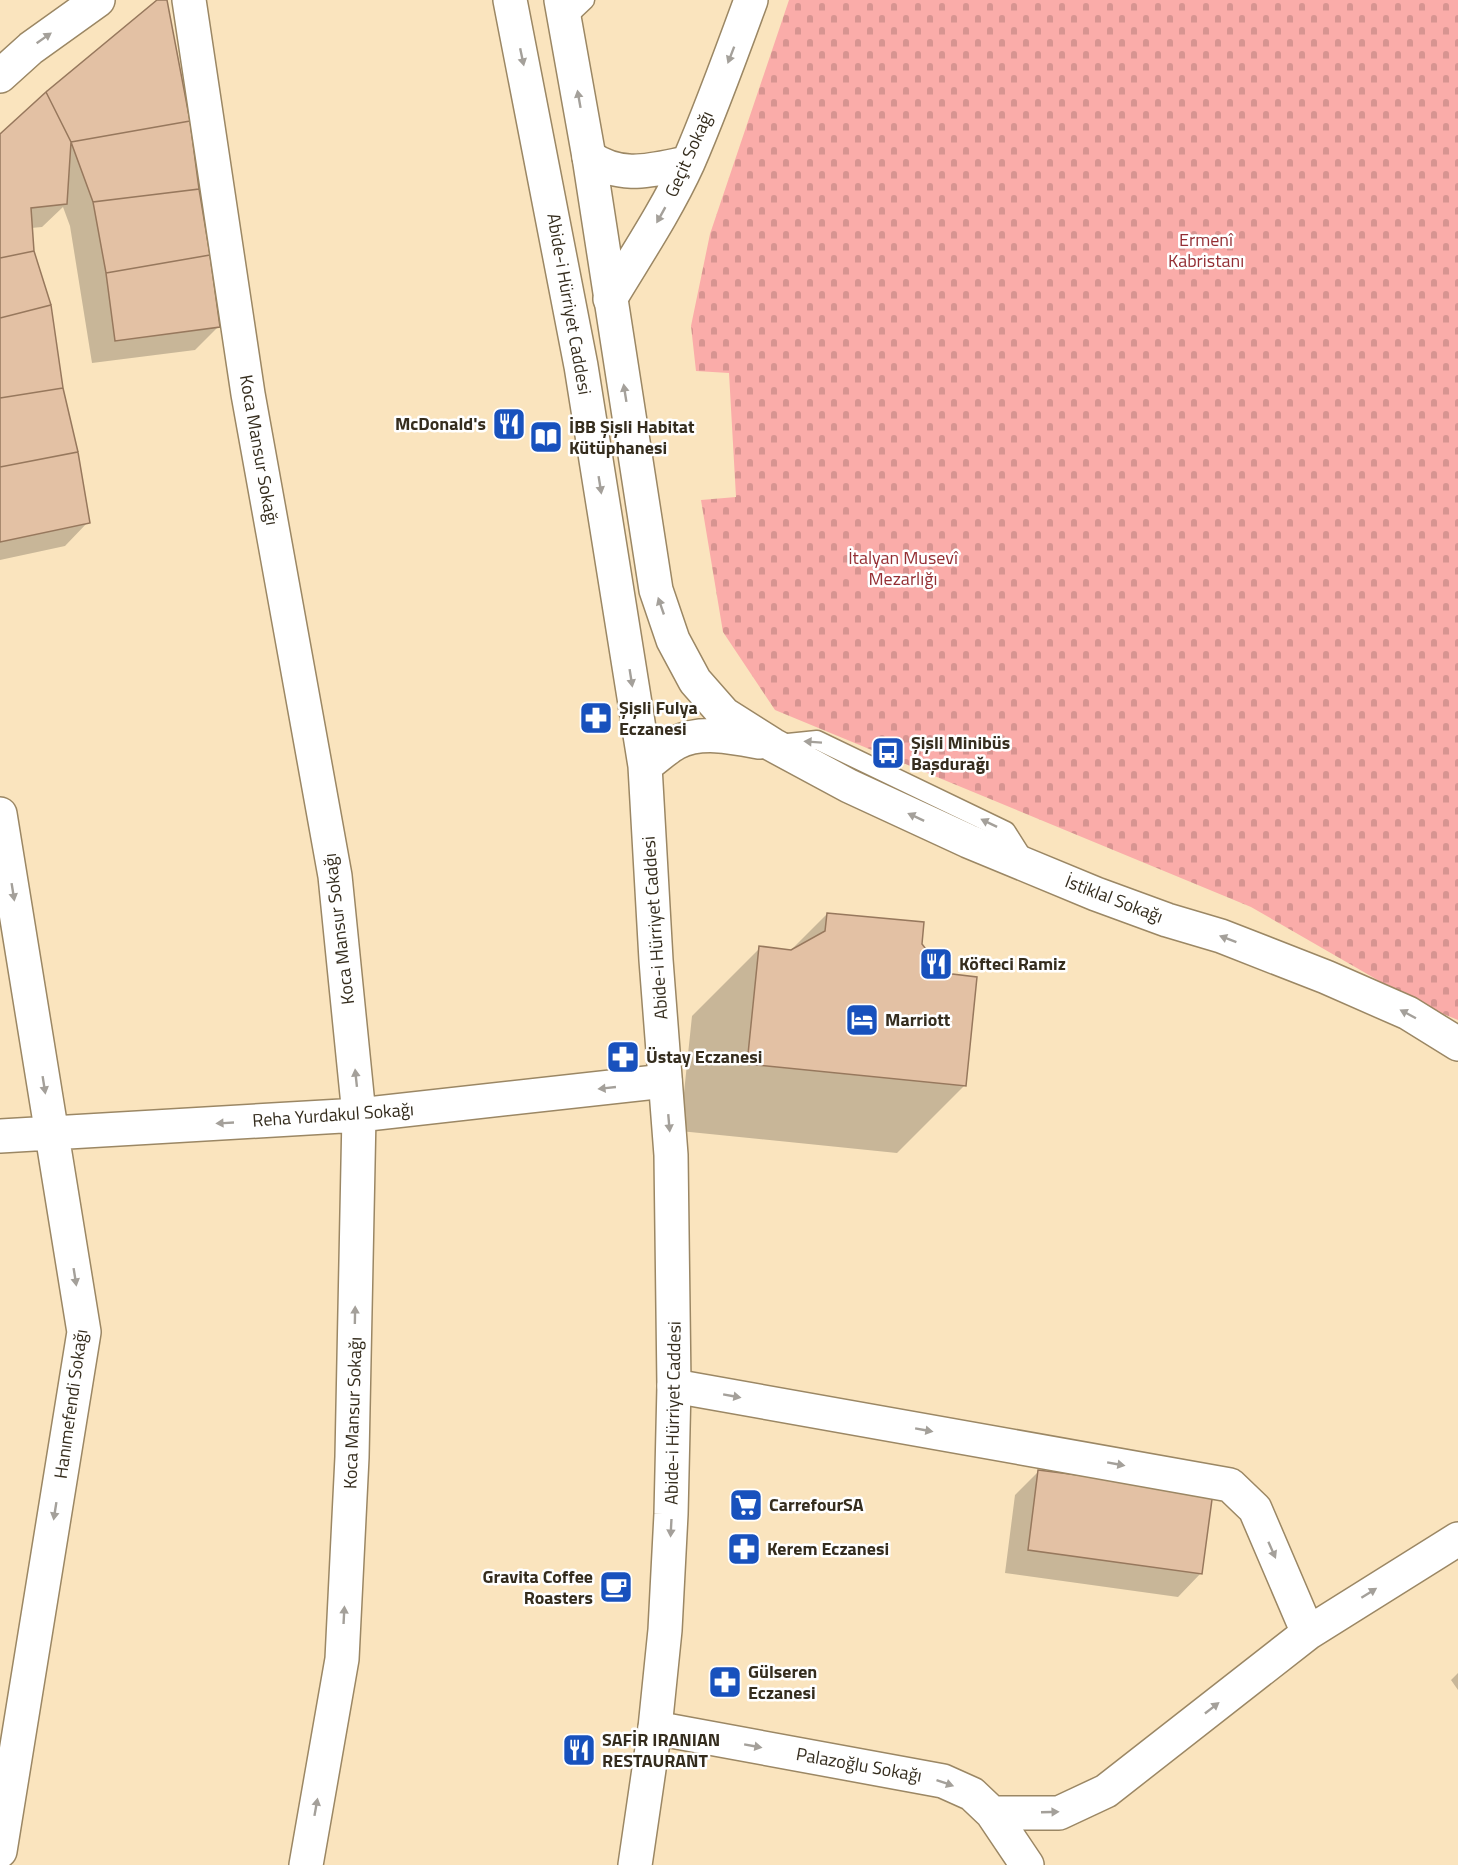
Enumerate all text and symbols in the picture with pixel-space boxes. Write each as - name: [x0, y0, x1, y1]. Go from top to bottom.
- one-way arrow: [36, 32, 52, 44]
- one-way arrow: [726, 46, 735, 64]
- one-way arrow: [518, 48, 527, 67]
- one-way arrow: [575, 90, 584, 109]
- street label: Geçit Sokağı: [657, 106, 720, 201]
- one-way arrow: [656, 207, 666, 224]
- street label: Abide-i Hürriyet Caddesi: [540, 211, 599, 397]
- park label: Ermenî Kabristanı: [1168, 226, 1244, 274]
- street label: Koca Mansur Sokağı: [233, 373, 286, 527]
- one-way arrow: [621, 383, 630, 402]
- restaurant icon: McDonald's: [491, 406, 527, 442]
- place label: McDonald's: [395, 410, 486, 437]
- place label: İBB Şişli Habitat Kütüphanesi: [569, 413, 695, 461]
- library icon: İBB Şişli Habitat Kütüphanesi: [528, 419, 564, 455]
- one-way arrow: [596, 476, 605, 495]
- park label: İtalyan Musevî Mezarlığı: [848, 544, 959, 592]
- one-way arrow: [656, 597, 665, 615]
- one-way arrow: [627, 669, 636, 688]
- place label: Şişli Fulya Eczanesi: [619, 694, 698, 742]
- pharmacy icon: Şişli Fulya Eczanesi: [578, 700, 614, 736]
- place label: Şişli Minibüs Başdurağı: [911, 729, 1010, 777]
- bus stop icon: Şişli Minibüs Başdurağı: [870, 735, 906, 771]
- one-way arrow: [803, 737, 822, 747]
- one-way arrow: [907, 812, 924, 821]
- one-way arrow: [981, 818, 998, 828]
- street label: Abide-i Hürriyet Caddesi: [635, 835, 674, 1021]
- street label: Koca Mansur Sokağı: [316, 852, 361, 1006]
- street label: İstiklal Sokağı: [1061, 867, 1167, 930]
- one-way arrow: [8, 883, 17, 902]
- one-way arrow: [1219, 934, 1237, 944]
- restaurant icon: Köfteci Ramiz: [918, 946, 954, 982]
- place label: Köfteci Ramiz: [959, 950, 1066, 977]
- hotel icon: Marriott: [844, 1002, 880, 1038]
- place label: Marriott: [885, 1006, 951, 1033]
- one-way arrow: [1399, 1009, 1416, 1019]
- pharmacy icon: Üstay Eczanesi: [605, 1039, 641, 1075]
- place label: Üstay Eczanesi: [646, 1043, 762, 1070]
- one-way arrow: [351, 1069, 361, 1088]
- one-way arrow: [40, 1075, 49, 1094]
- one-way arrow: [598, 1083, 617, 1092]
- street label: Reha Yurdakul Sokağı: [251, 1095, 415, 1134]
- one-way arrow: [664, 1114, 674, 1133]
- one-way arrow: [215, 1118, 234, 1127]
- one-way arrow: [71, 1268, 80, 1287]
- one-way arrow: [351, 1305, 360, 1324]
- street label: Abide-i Hürriyet Caddesi: [657, 1321, 688, 1505]
- street label: Hanımefendi Sokağı: [47, 1327, 94, 1481]
- street label: Koca Mansur Sokağı: [336, 1336, 369, 1490]
- one-way arrow: [722, 1392, 741, 1401]
- one-way arrow: [914, 1426, 933, 1435]
- one-way arrow: [1106, 1460, 1125, 1469]
- supermarket icon: CarrefourSA: [728, 1487, 764, 1523]
- place label: CarrefourSA: [769, 1491, 864, 1518]
- one-way arrow: [50, 1502, 59, 1521]
- one-way arrow: [666, 1518, 675, 1537]
- pharmacy icon: Kerem Eczanesi: [726, 1531, 762, 1567]
- place label: Kerem Eczanesi: [767, 1535, 889, 1562]
- one-way arrow: [1267, 1541, 1277, 1559]
- place label: Gravita Coffee Roasters: [483, 1563, 593, 1611]
- cafe icon: Gravita Coffee Roasters: [598, 1569, 634, 1605]
- one-way arrow: [1361, 1588, 1377, 1599]
- one-way arrow: [340, 1605, 349, 1624]
- place label: Gülseren Eczanesi: [748, 1658, 817, 1706]
- pharmacy icon: Gülseren Eczanesi: [707, 1664, 743, 1700]
- one-way arrow: [1204, 1702, 1220, 1715]
- place label: SAFİR IRANIAN RESTAURANT: [602, 1726, 720, 1774]
- restaurant icon: SAFİR IRANIAN RESTAURANT: [561, 1732, 597, 1768]
- street label: Palazoğlu Sokağı: [794, 1740, 924, 1789]
- one-way arrow: [744, 1742, 763, 1751]
- one-way arrow: [936, 1779, 954, 1788]
- one-way arrow: [312, 1798, 321, 1817]
- one-way arrow: [1041, 1808, 1060, 1817]

